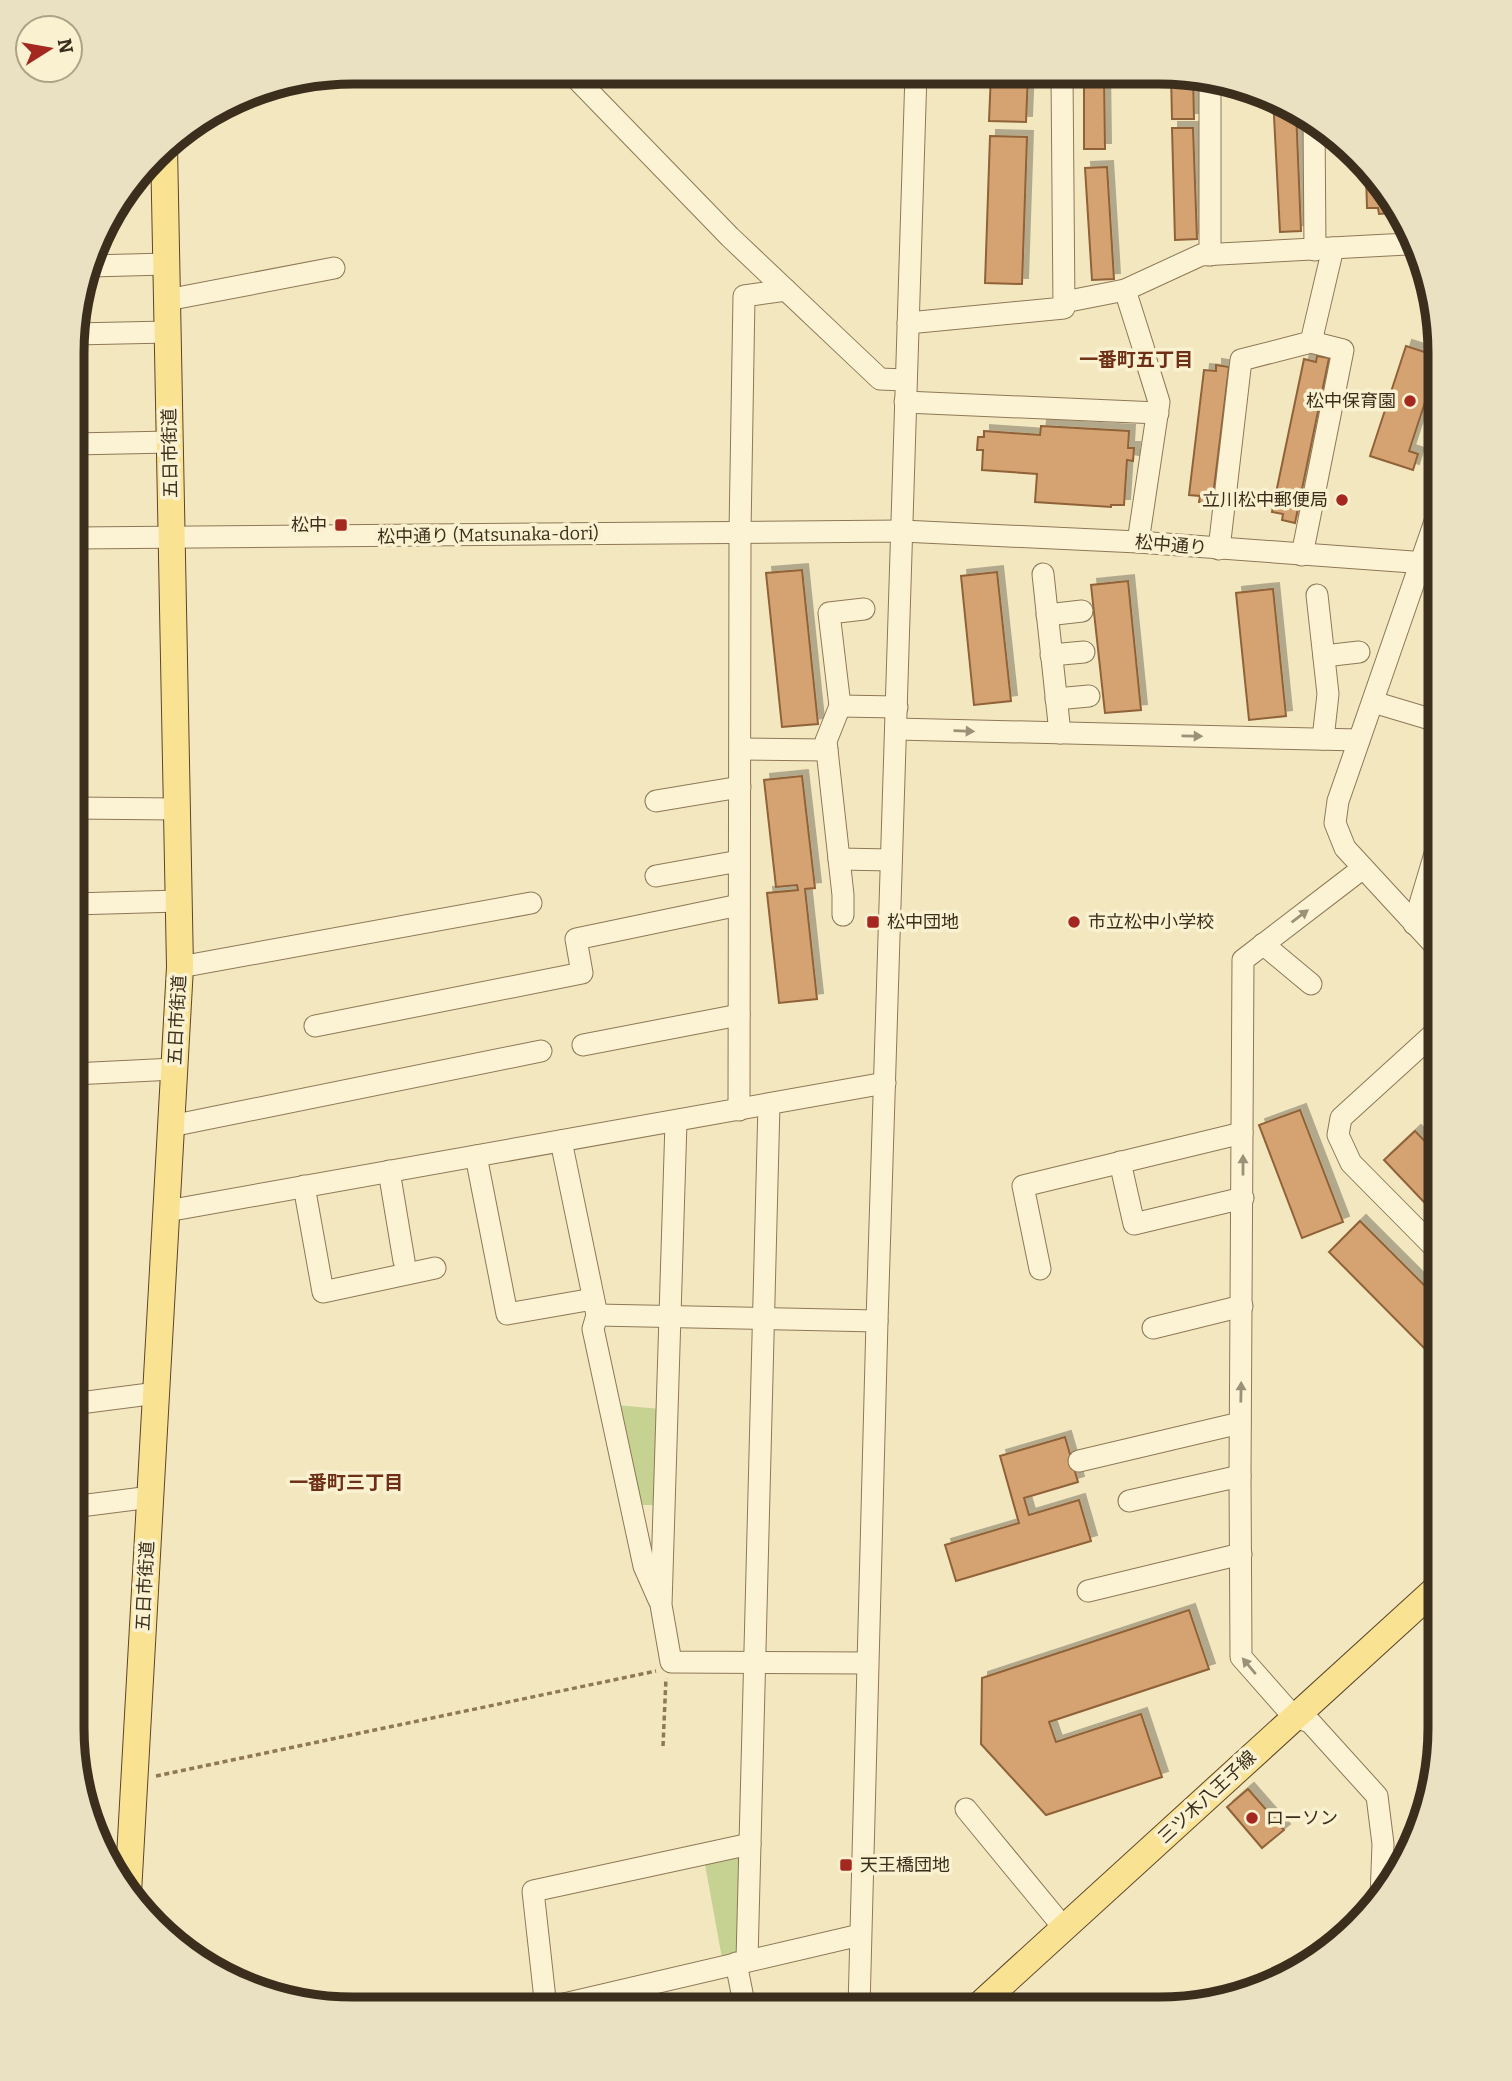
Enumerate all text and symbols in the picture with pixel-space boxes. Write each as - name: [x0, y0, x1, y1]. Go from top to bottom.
- north arrow: [14, 14, 84, 84]
- text: N: [53, 36, 78, 56]
- district label: 一番町五丁目: [1079, 348, 1193, 371]
- place label: 松中保育園: [1306, 390, 1396, 412]
- marker: 松中保育園: [1402, 393, 1418, 409]
- street label: 五日市街道: [158, 408, 182, 498]
- place label: 立川松中郵便局: [1202, 489, 1328, 511]
- marker: 立川松中郵便局: [1334, 492, 1350, 508]
- place label: 松中: [291, 514, 327, 536]
- marker: 松中: [333, 517, 349, 533]
- street label: 松中通り (Matsunaka-dori): [377, 522, 599, 548]
- street label: 松中通り: [1134, 531, 1208, 559]
- one-way arrow: [954, 725, 976, 736]
- one-way arrow: [1181, 730, 1203, 742]
- one-way arrow: [1290, 909, 1308, 924]
- place label: 松中団地: [887, 911, 959, 933]
- place label: 市立松中小学校: [1088, 911, 1214, 933]
- marker: 松中団地: [865, 914, 881, 930]
- marker: 市立松中小学校: [1066, 914, 1082, 930]
- street label: 五日市街道: [164, 974, 190, 1066]
- one-way arrow: [1237, 1153, 1248, 1175]
- one-way arrow: [1235, 1381, 1246, 1403]
- district label: 一番町三丁目: [289, 1471, 403, 1494]
- street label: 五日市街道: [132, 1540, 158, 1632]
- one-way arrow: [1242, 1657, 1257, 1674]
- street label: 三ツ木八王子線: [1153, 1746, 1261, 1848]
- place label: ローソン: [1266, 1807, 1338, 1829]
- marker: ローソン: [1244, 1810, 1260, 1826]
- place label: 天王橋団地: [860, 1854, 950, 1876]
- marker: 天王橋団地: [838, 1857, 854, 1873]

